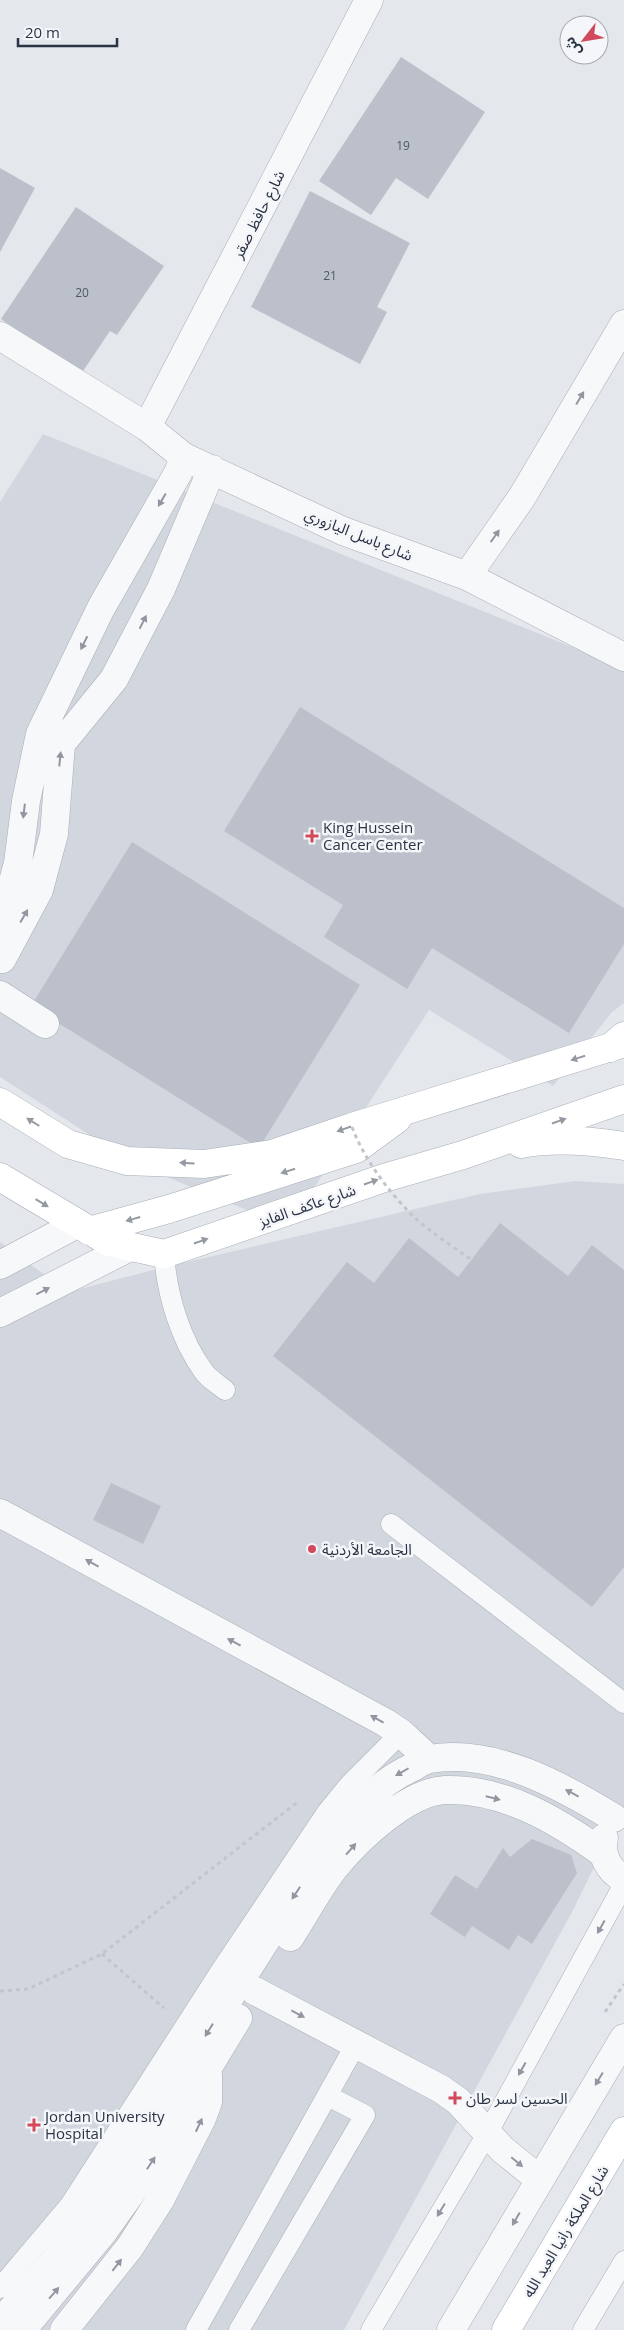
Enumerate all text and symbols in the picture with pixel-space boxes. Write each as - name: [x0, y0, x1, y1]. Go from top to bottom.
- scale bar: [18, 15, 116, 47]
- north arrow: [559, 15, 609, 65]
- text: 20 m: [25, 22, 60, 42]
- text: ش: [559, 34, 586, 60]
- house number: 19: [396, 137, 410, 154]
- street label: شارع حافظ صقر: [227, 166, 292, 264]
- house number: 21: [323, 267, 337, 284]
- house number: 20: [75, 284, 89, 301]
- one-way arrow: [576, 391, 585, 404]
- one-way arrow: [158, 494, 167, 507]
- street label: شارع باسل اليازوري: [301, 503, 416, 568]
- one-way arrow: [490, 529, 500, 543]
- one-way arrow: [139, 615, 147, 630]
- one-way arrow: [80, 635, 88, 650]
- one-way arrow: [56, 751, 64, 767]
- one-way arrow: [20, 803, 28, 819]
- place label: King Hussein Cancer Center: [323, 817, 423, 854]
- marker: King Hussein Cancer Center: [305, 829, 319, 843]
- one-way arrow: [20, 909, 29, 922]
- one-way arrow: [570, 1054, 585, 1062]
- one-way arrow: [26, 1117, 39, 1127]
- one-way arrow: [552, 1117, 567, 1125]
- one-way arrow: [336, 1126, 351, 1134]
- one-way arrow: [178, 1159, 194, 1167]
- one-way arrow: [280, 1168, 295, 1175]
- one-way arrow: [364, 1178, 379, 1186]
- street label: شارع عاكف الفايز: [255, 1179, 359, 1234]
- one-way arrow: [35, 1198, 48, 1207]
- one-way arrow: [125, 1215, 140, 1223]
- one-way arrow: [194, 1237, 209, 1245]
- one-way arrow: [36, 1287, 51, 1295]
- place label: الجامعة الأردنية: [322, 1539, 412, 1559]
- marker: الجامعة الأردنية: [306, 1543, 318, 1555]
- one-way arrow: [85, 1559, 98, 1568]
- one-way arrow: [227, 1638, 241, 1646]
- one-way arrow: [370, 1714, 384, 1723]
- one-way arrow: [396, 1768, 409, 1777]
- one-way arrow: [565, 1789, 580, 1797]
- one-way arrow: [486, 1794, 501, 1802]
- one-way arrow: [345, 1844, 357, 1856]
- one-way arrow: [291, 1886, 300, 1899]
- one-way arrow: [596, 1920, 605, 1934]
- one-way arrow: [291, 2010, 305, 2018]
- one-way arrow: [204, 2023, 213, 2037]
- one-way arrow: [518, 2062, 526, 2077]
- one-way arrow: [594, 2073, 603, 2086]
- place label: الحسين لسر طان: [466, 2088, 568, 2108]
- marker: الحسين لسر طان: [448, 2091, 462, 2105]
- place label: Jordan University Hospital: [43, 2106, 165, 2143]
- marker: Jordan University Hospital: [27, 2118, 41, 2132]
- one-way arrow: [195, 2118, 203, 2132]
- one-way arrow: [146, 2156, 155, 2170]
- one-way arrow: [510, 2156, 523, 2167]
- street label: شارع الملكة رانيا العبد الله: [518, 2161, 615, 2302]
- one-way arrow: [437, 2204, 446, 2217]
- one-way arrow: [511, 2212, 520, 2226]
- one-way arrow: [111, 2259, 122, 2272]
- one-way arrow: [48, 2287, 59, 2300]

